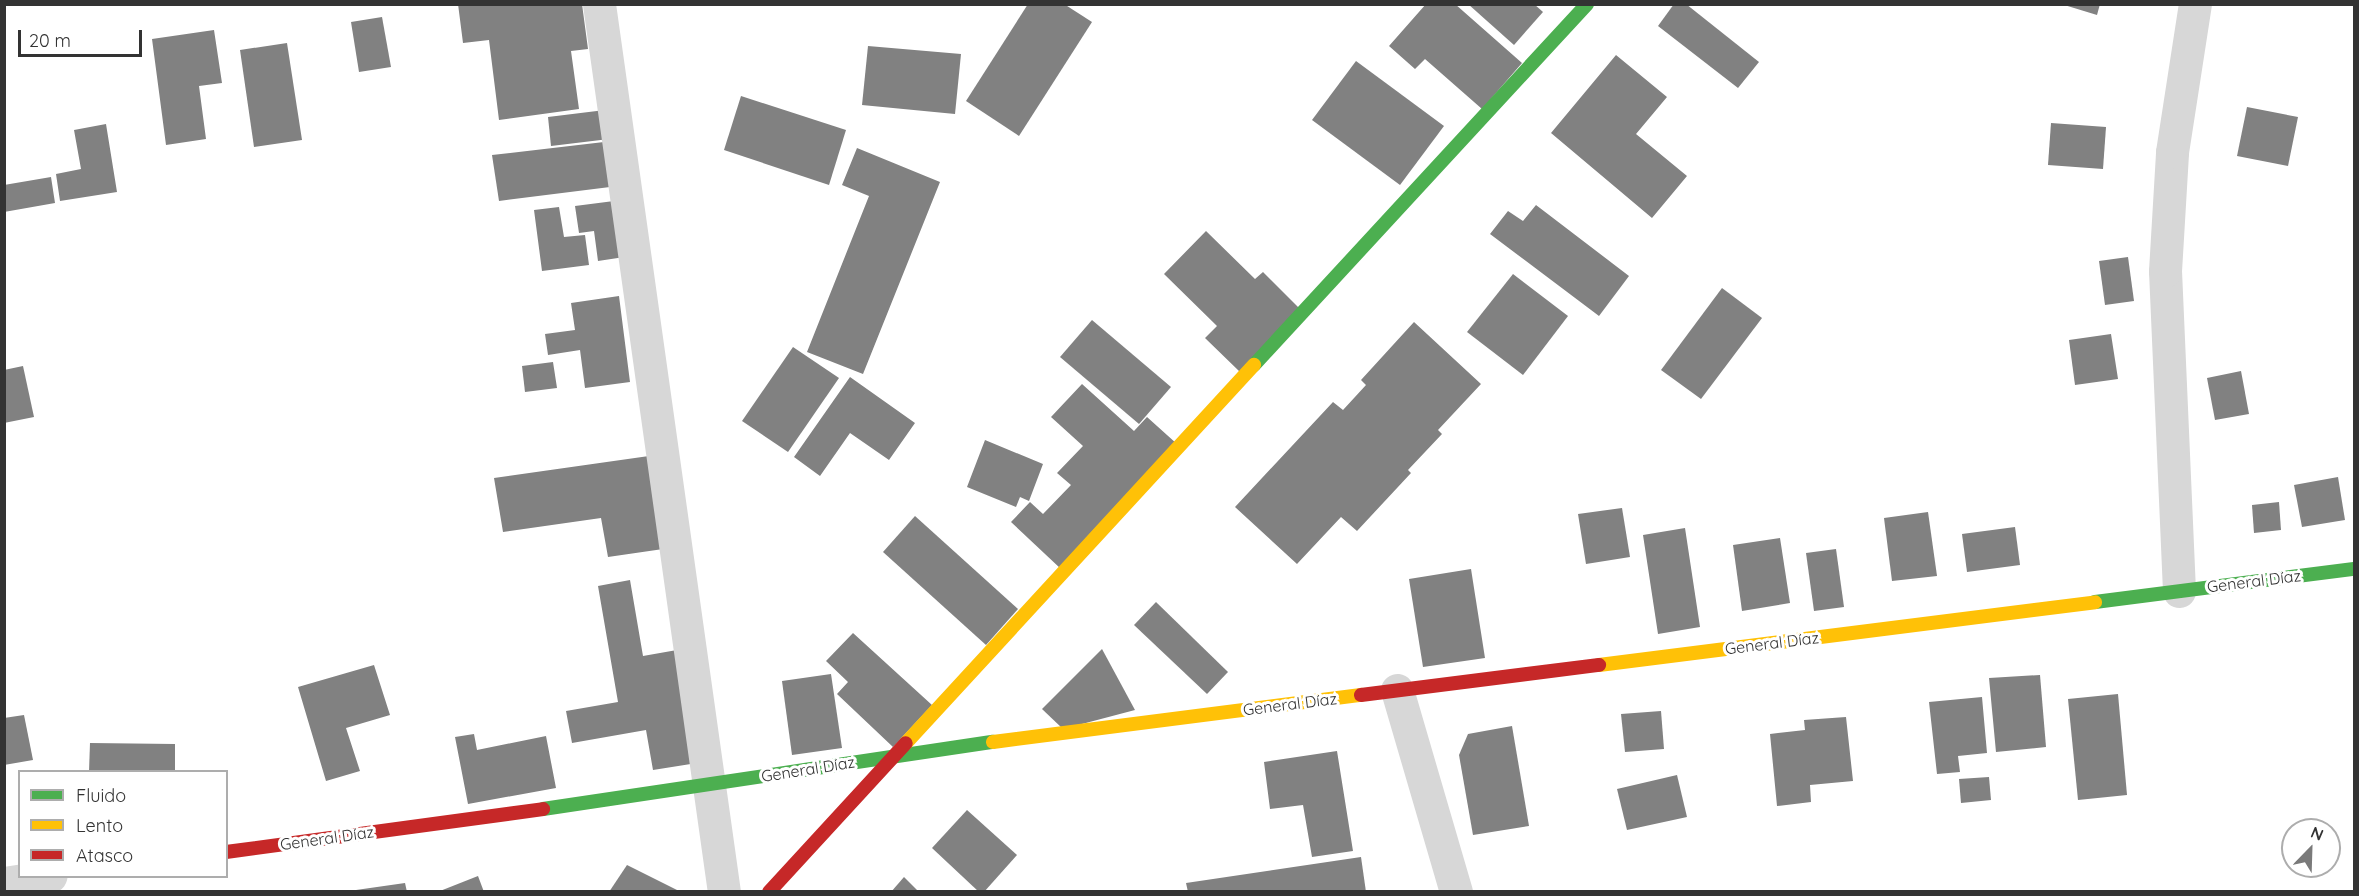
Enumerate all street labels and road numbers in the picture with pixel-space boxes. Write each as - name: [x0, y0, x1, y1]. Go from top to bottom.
- street label: General Díaz: [2206, 566, 2302, 596]
- street label: General Díaz: [1724, 628, 1820, 658]
- street label: General Díaz: [1242, 689, 1338, 719]
- street label: General Díaz: [760, 752, 856, 786]
- street label: General Díaz: [279, 822, 375, 854]

